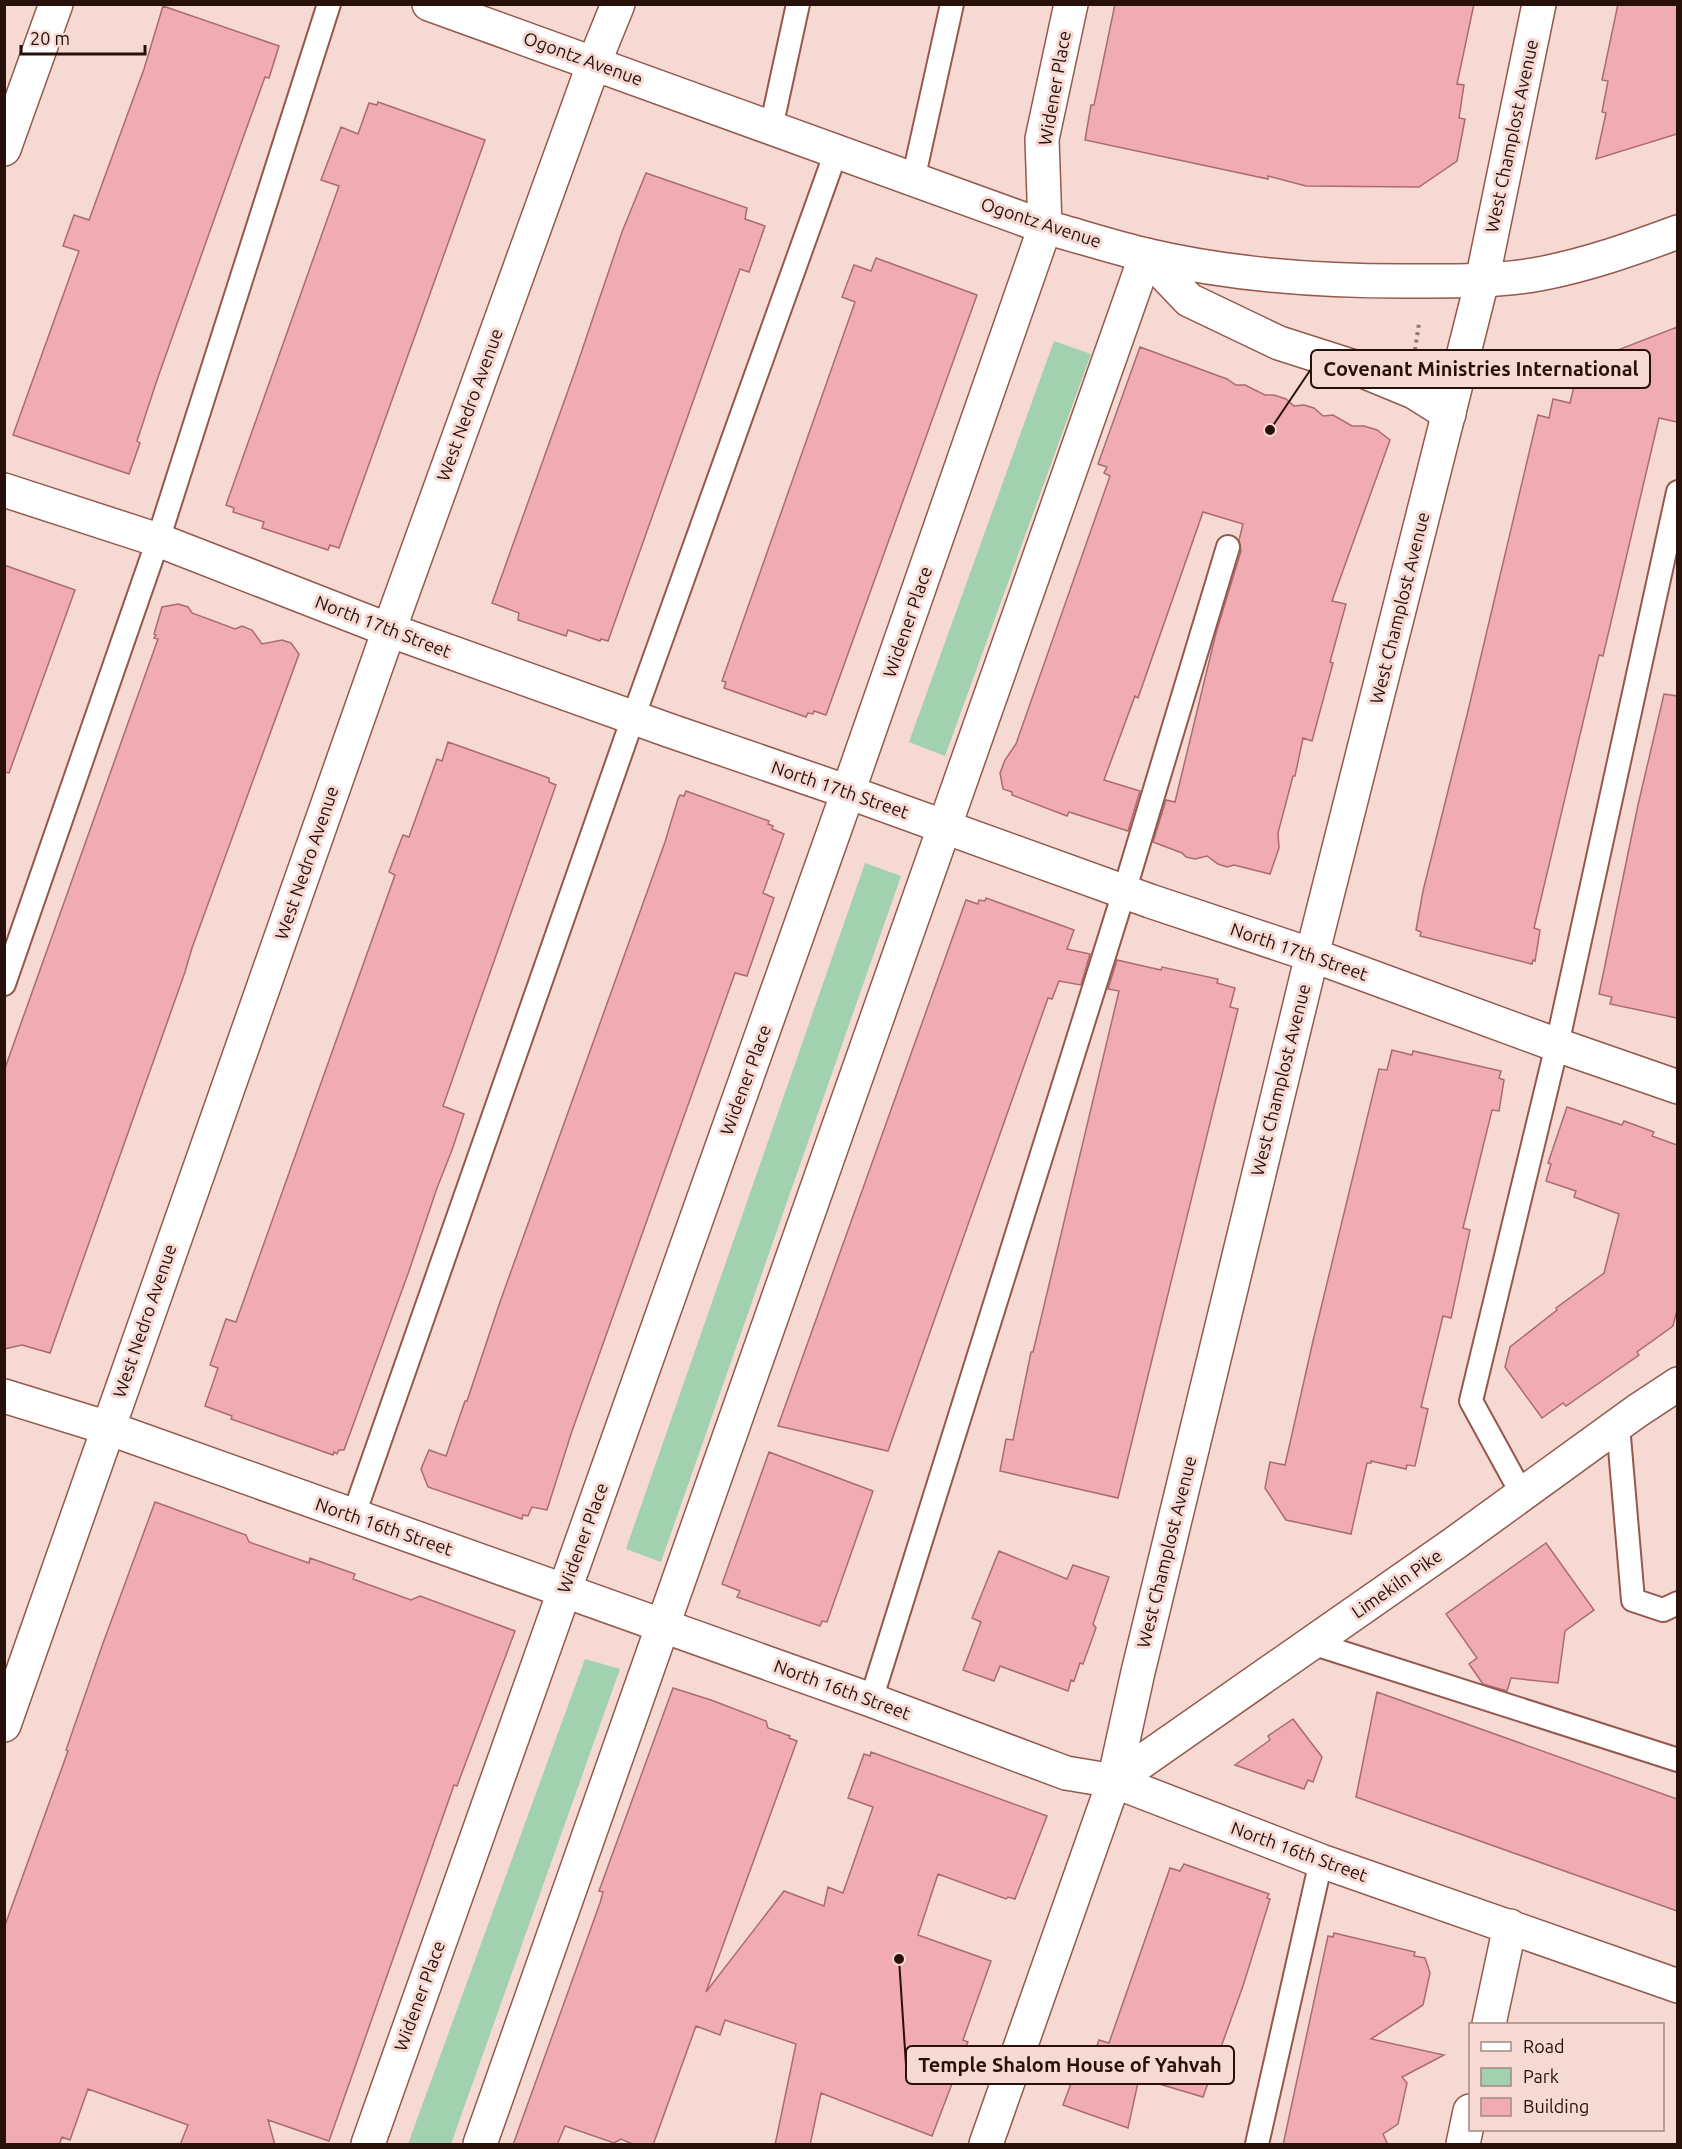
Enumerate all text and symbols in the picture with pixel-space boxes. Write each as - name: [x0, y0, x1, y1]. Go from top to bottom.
- scale bar: [21, 18, 146, 56]
- street label: Ogontz Avenue: [521, 27, 646, 89]
- text: 20 m: [30, 28, 70, 48]
- street label: Widener Place: [1034, 29, 1074, 147]
- street label: West Champlost Avenue: [1481, 37, 1541, 234]
- street label: Ogontz Avenue: [979, 193, 1104, 251]
- street label: West Nedro Avenue: [432, 326, 506, 484]
- callout: Covenant Ministries International: [1311, 350, 1650, 388]
- text: Covenant Ministries International: [1323, 357, 1639, 380]
- street label: West Champlost Avenue: [1366, 510, 1433, 706]
- street label: Widener Place: [879, 564, 935, 680]
- street label: North 17th Street: [313, 591, 454, 661]
- street label: North 17th Street: [769, 756, 912, 822]
- street label: West Nedro Avenue: [270, 783, 342, 942]
- street label: North 17th Street: [1228, 918, 1371, 984]
- street label: West Champlost Avenue: [1247, 982, 1314, 1178]
- street label: Widener Place: [716, 1022, 774, 1138]
- street label: West Nedro Avenue: [108, 1241, 180, 1400]
- street label: West Champlost Avenue: [1133, 1454, 1200, 1650]
- street label: Widener Place: [553, 1480, 611, 1596]
- street label: North 16th Street: [313, 1493, 456, 1559]
- street label: Limekiln Pike: [1347, 1545, 1445, 1622]
- street label: North 16th Street: [771, 1655, 913, 1723]
- street label: North 16th Street: [1228, 1817, 1370, 1885]
- street label: Widener Place: [390, 1938, 448, 2054]
- legend: [1469, 2023, 1664, 2131]
- text: Road: [1523, 2036, 1565, 2056]
- callout: Temple Shalom House of Yahvah: [906, 2046, 1234, 2084]
- text: Temple Shalom House of Yahvah: [918, 2053, 1222, 2076]
- text: Park: [1523, 2066, 1559, 2086]
- text: Building: [1523, 2096, 1589, 2116]

